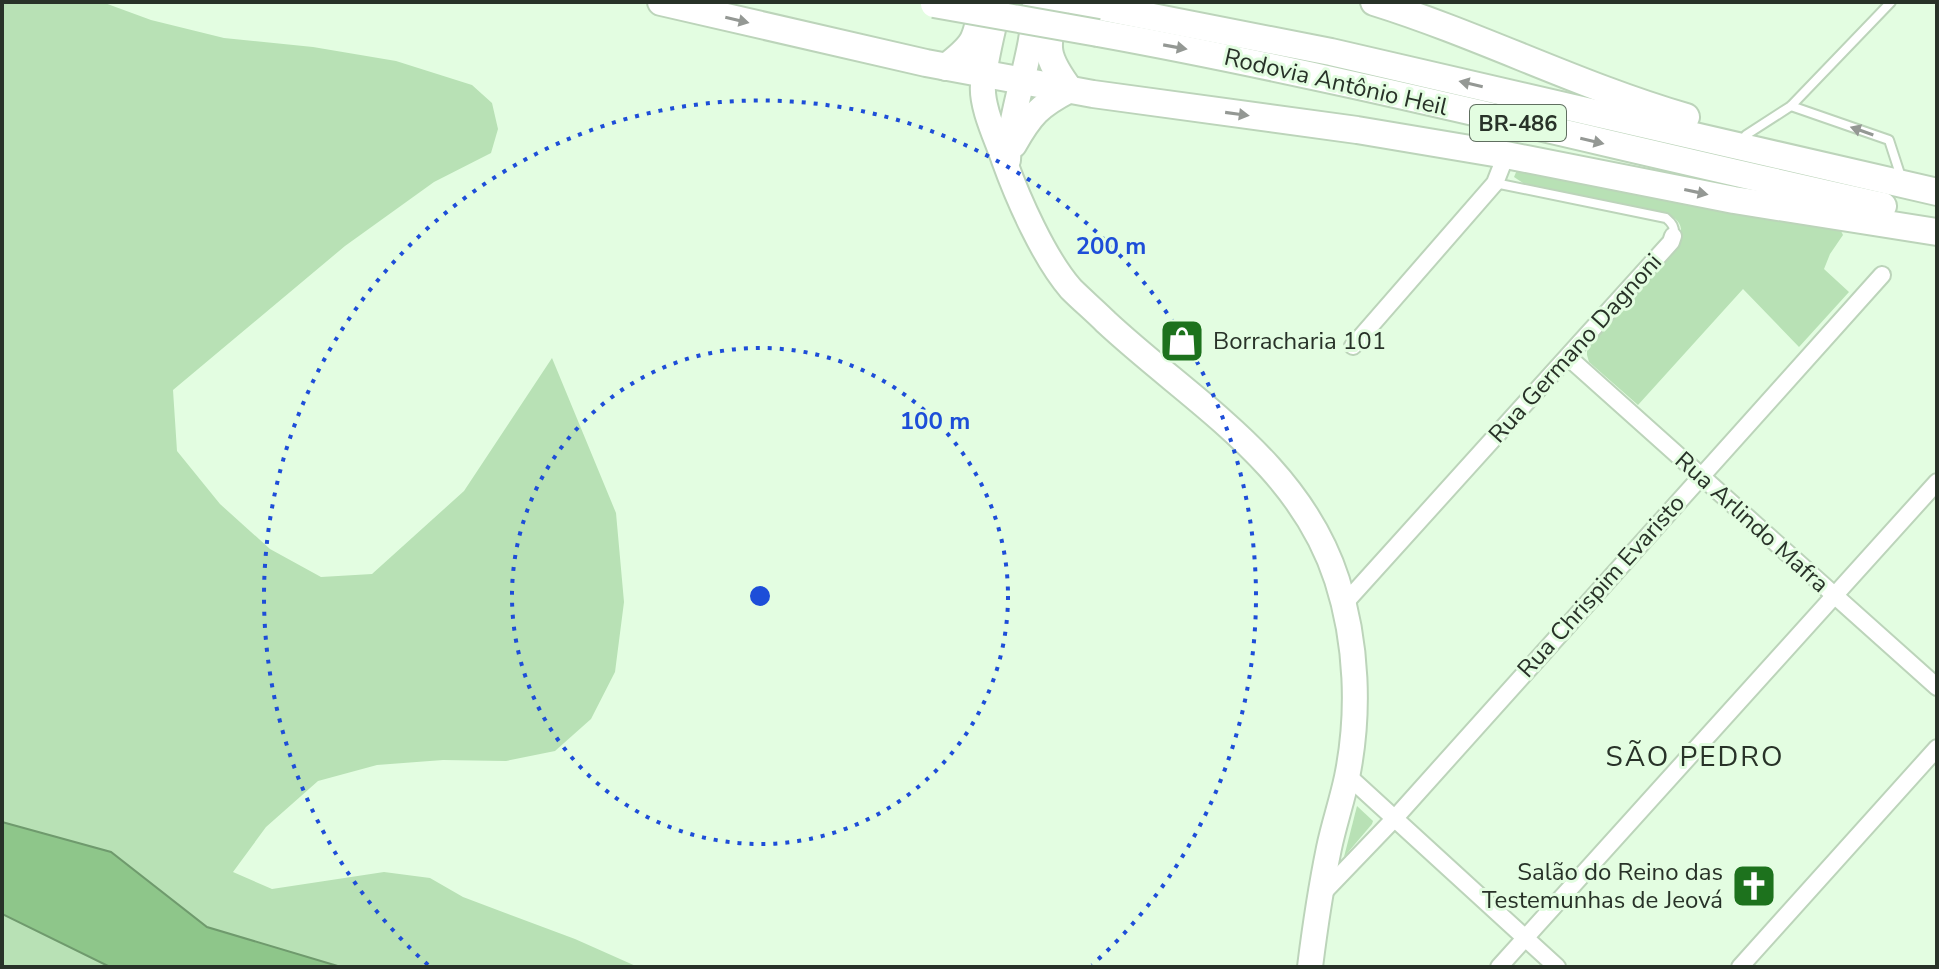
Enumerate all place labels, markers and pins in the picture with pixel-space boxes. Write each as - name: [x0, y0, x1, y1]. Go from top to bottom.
- shop icon: Borracharia 101: [1158, 317, 1206, 365]
- place label: Borracharia 101: [1213, 325, 1386, 357]
- centre of rings: [746, 582, 774, 610]
- place label: Salão do Reino das Testemunhas de Jeová: [1482, 856, 1723, 916]
- church icon: Salão do Reino das Testemunhas de Jeová: [1730, 862, 1778, 910]

